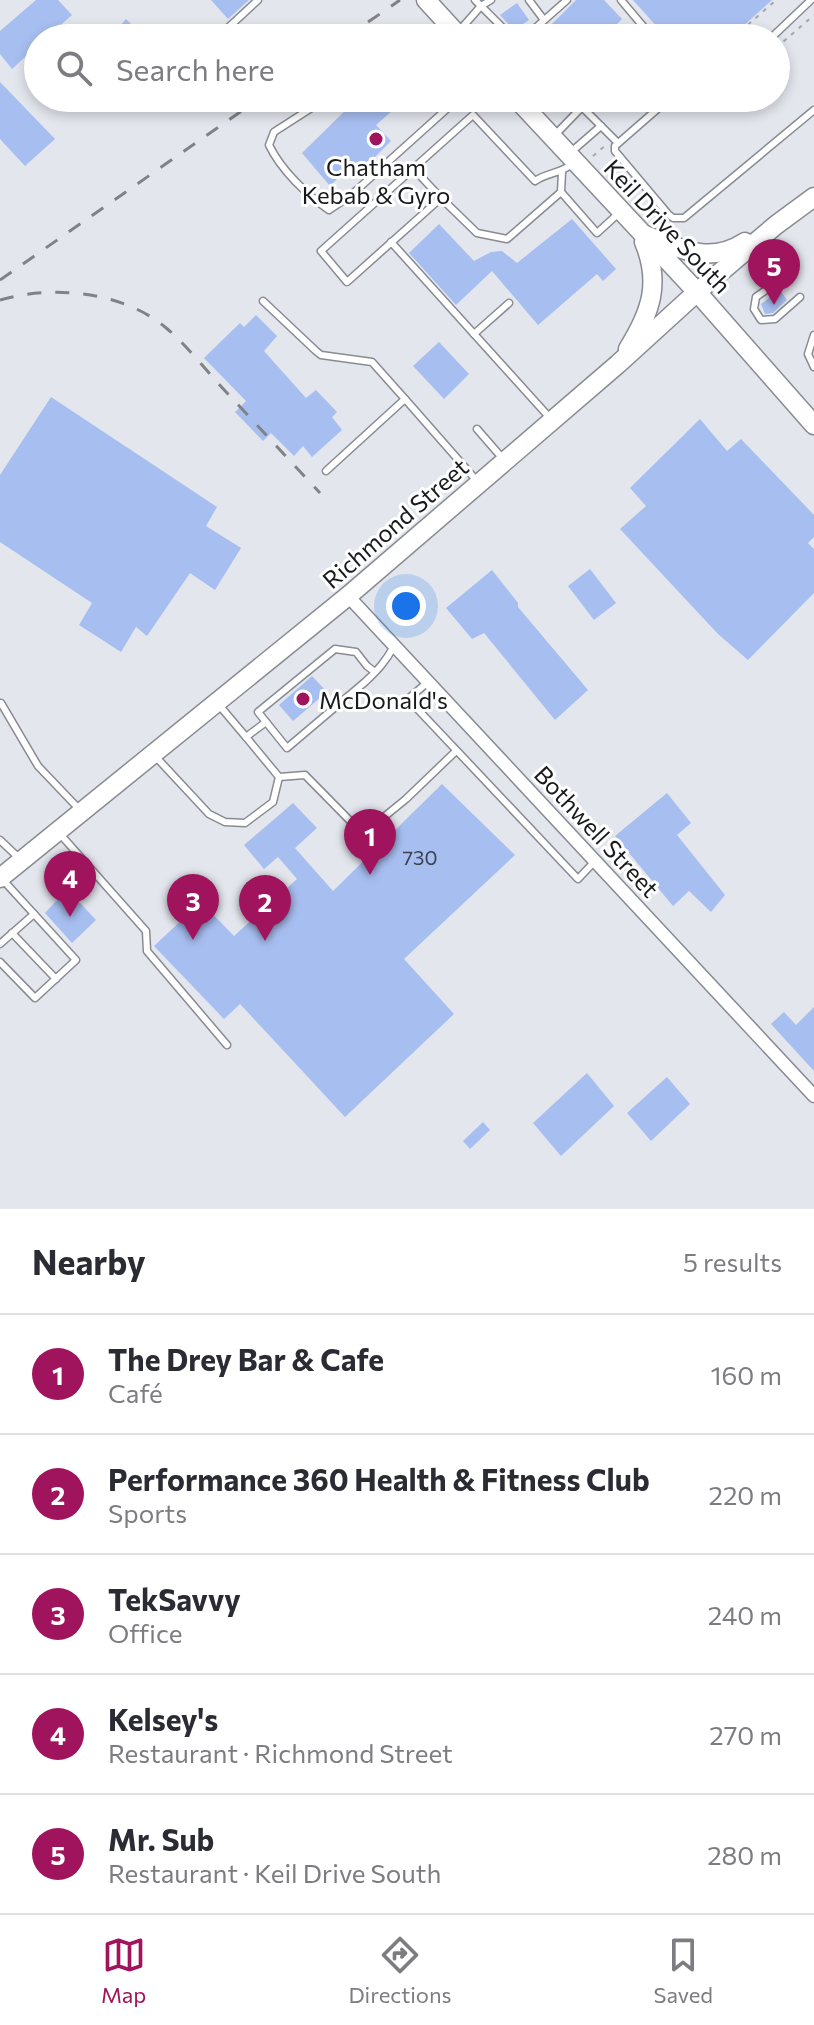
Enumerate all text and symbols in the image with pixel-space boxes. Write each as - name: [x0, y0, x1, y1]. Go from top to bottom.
- search box: [24, 24, 790, 112]
- icon: search: [52, 46, 96, 90]
- text: Search here: [116, 50, 275, 87]
- marker: Chatham Kebab & Gyro: [367, 130, 385, 148]
- place label: Chatham Kebab & Gyro: [302, 152, 450, 209]
- street label: Keil Drive South: [598, 153, 738, 299]
- pin: 5: [748, 239, 800, 305]
- street label: Richmond Street: [316, 452, 474, 594]
- your location: [386, 586, 426, 626]
- place label: McDonald's: [319, 685, 448, 714]
- marker: McDonald's: [294, 690, 312, 708]
- street label: Bothwell Street: [529, 759, 665, 903]
- pin: 1: [344, 809, 396, 875]
- house number: 730: [402, 845, 438, 869]
- pin: 4: [44, 851, 96, 917]
- pin: 3: [167, 874, 219, 940]
- pin: 2: [239, 875, 291, 941]
- text: Nearby: [32, 1240, 146, 1282]
- text: 5 results: [683, 1246, 782, 1277]
- text: The Drey Bar & Cafe: [108, 1340, 384, 1377]
- text: 1: [52, 1359, 64, 1390]
- text: 160 m: [710, 1359, 782, 1390]
- text: Café: [108, 1377, 163, 1408]
- text: Performance 360 Health & Fitness Club: [108, 1460, 650, 1497]
- text: 2: [51, 1479, 65, 1510]
- text: 220 m: [709, 1479, 782, 1510]
- text: Sports: [108, 1497, 187, 1528]
- text: TekSavvy: [108, 1580, 241, 1617]
- text: 3: [50, 1599, 66, 1630]
- text: 240 m: [708, 1599, 782, 1630]
- text: Office: [108, 1617, 182, 1648]
- text: Kelsey's: [108, 1700, 218, 1737]
- text: 4: [50, 1719, 66, 1750]
- text: 270 m: [709, 1719, 782, 1750]
- text: Restaurant · Richmond Street: [108, 1737, 453, 1768]
- text: Mr. Sub: [108, 1820, 214, 1857]
- text: 5: [50, 1839, 66, 1870]
- text: 280 m: [707, 1839, 782, 1870]
- text: Restaurant · Keil Drive South: [108, 1857, 441, 1888]
- tab: Map: [101, 1933, 146, 2008]
- tab: Directions: [348, 1933, 452, 2008]
- tab: Saved: [654, 1933, 713, 2008]

